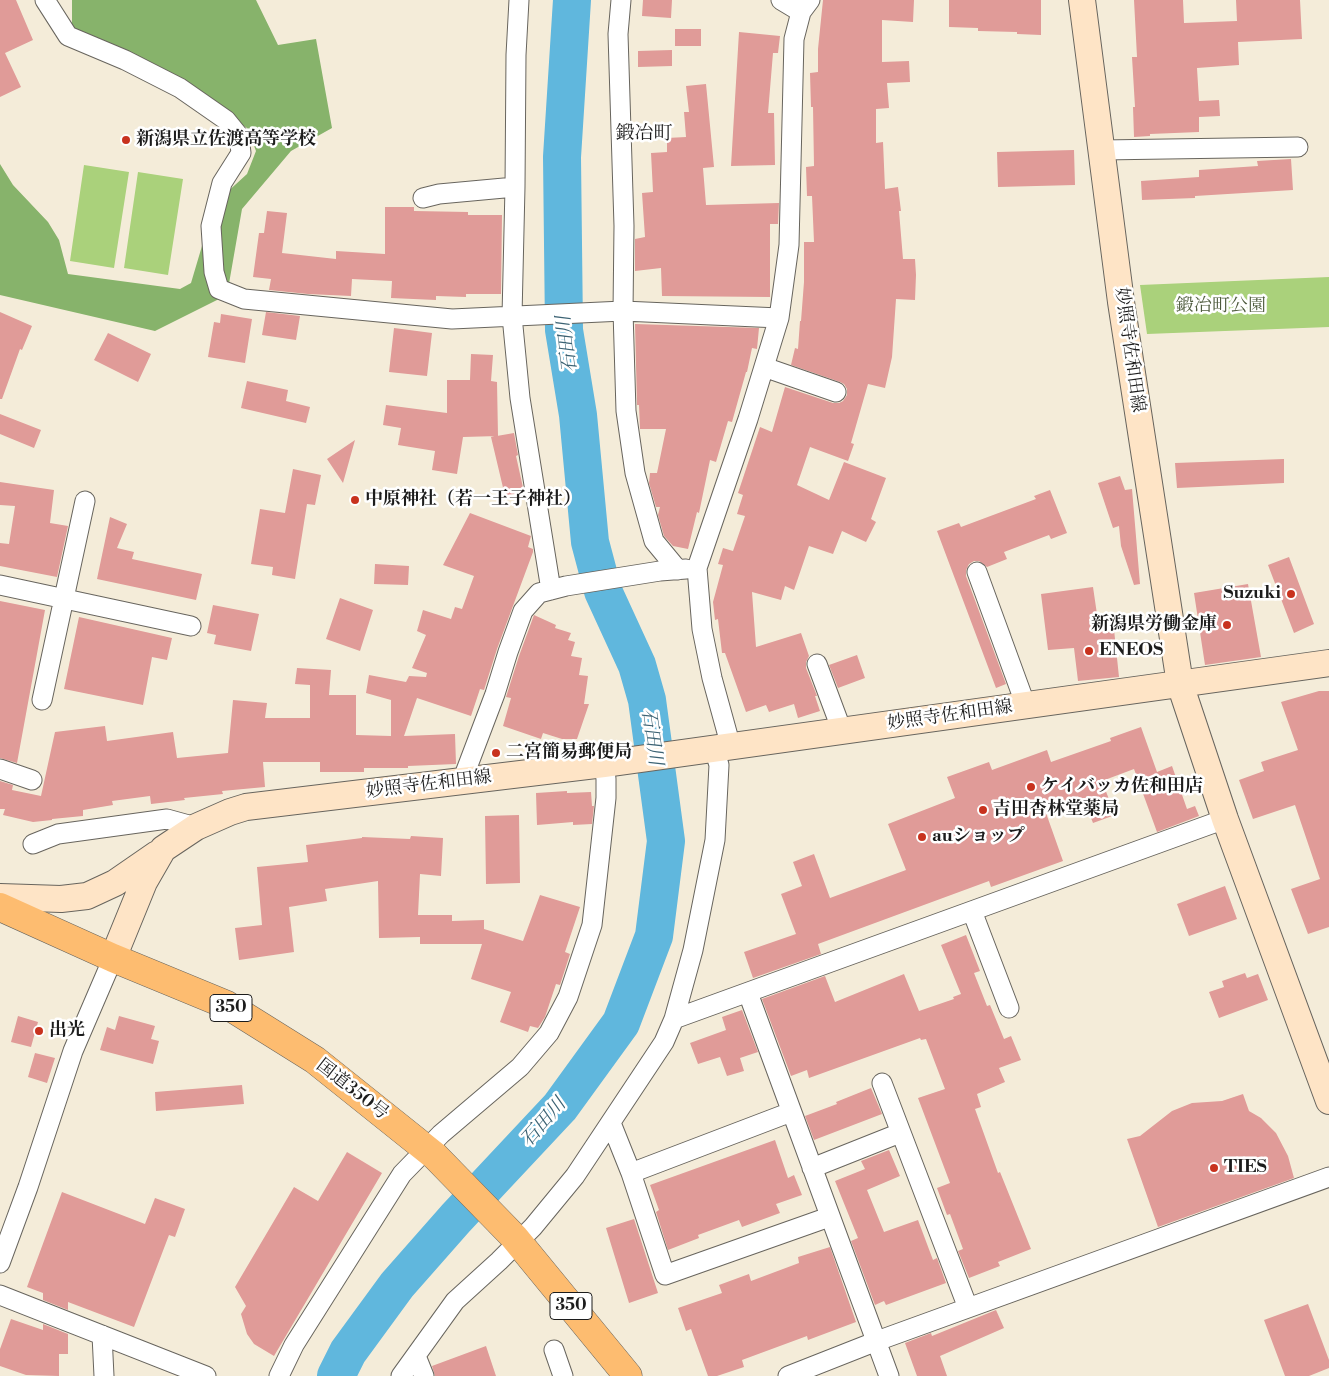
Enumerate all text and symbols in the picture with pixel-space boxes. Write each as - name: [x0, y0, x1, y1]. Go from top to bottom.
- district label: 鍛冶町: [616, 123, 672, 145]
- place label: 新潟県立佐渡高等学校: [136, 129, 316, 151]
- marker: 新潟県立佐渡高等学校: [120, 134, 132, 146]
- street label: 妙照寺佐和田線: [1110, 286, 1148, 414]
- park label: 鍛冶町公園: [1176, 296, 1266, 318]
- water label: 石田川: [553, 314, 583, 374]
- place label: 中原神社（若一王子神社）: [365, 489, 581, 511]
- marker: 中原神社（若一王子神社）: [349, 494, 361, 506]
- place label: Suzuki: [1223, 583, 1281, 605]
- marker: Suzuki: [1285, 588, 1297, 600]
- place label: 新潟県労働金庫: [1091, 614, 1217, 636]
- marker: 新潟県労働金庫: [1221, 619, 1233, 631]
- place label: ENEOS: [1099, 640, 1163, 662]
- marker: ENEOS: [1083, 645, 1095, 657]
- street label: 妙照寺佐和田線: [886, 697, 1014, 735]
- water label: 石田川: [636, 707, 666, 767]
- place label: 二宮簡易郵便局: [506, 742, 632, 764]
- marker: 二宮簡易郵便局: [490, 747, 502, 759]
- street label: 妙照寺佐和田線: [365, 767, 493, 803]
- place label: ケイバッカ佐和田店: [1041, 776, 1203, 798]
- marker: ケイバッカ佐和田店: [1025, 781, 1037, 793]
- place label: 吉田杏林堂薬局: [993, 799, 1119, 821]
- marker: 吉田杏林堂薬局: [977, 804, 989, 816]
- place label: auショップ: [932, 826, 1025, 848]
- marker: auショップ: [916, 831, 928, 843]
- road number: 350: [210, 994, 252, 1021]
- place label: 出光: [49, 1020, 85, 1042]
- marker: 出光: [33, 1025, 45, 1037]
- street label: 国道350号: [312, 1055, 392, 1125]
- water label: 石田川: [517, 1094, 571, 1152]
- place label: TIES: [1224, 1157, 1267, 1179]
- marker: TIES: [1208, 1162, 1220, 1174]
- road number: 350: [550, 1292, 592, 1320]

